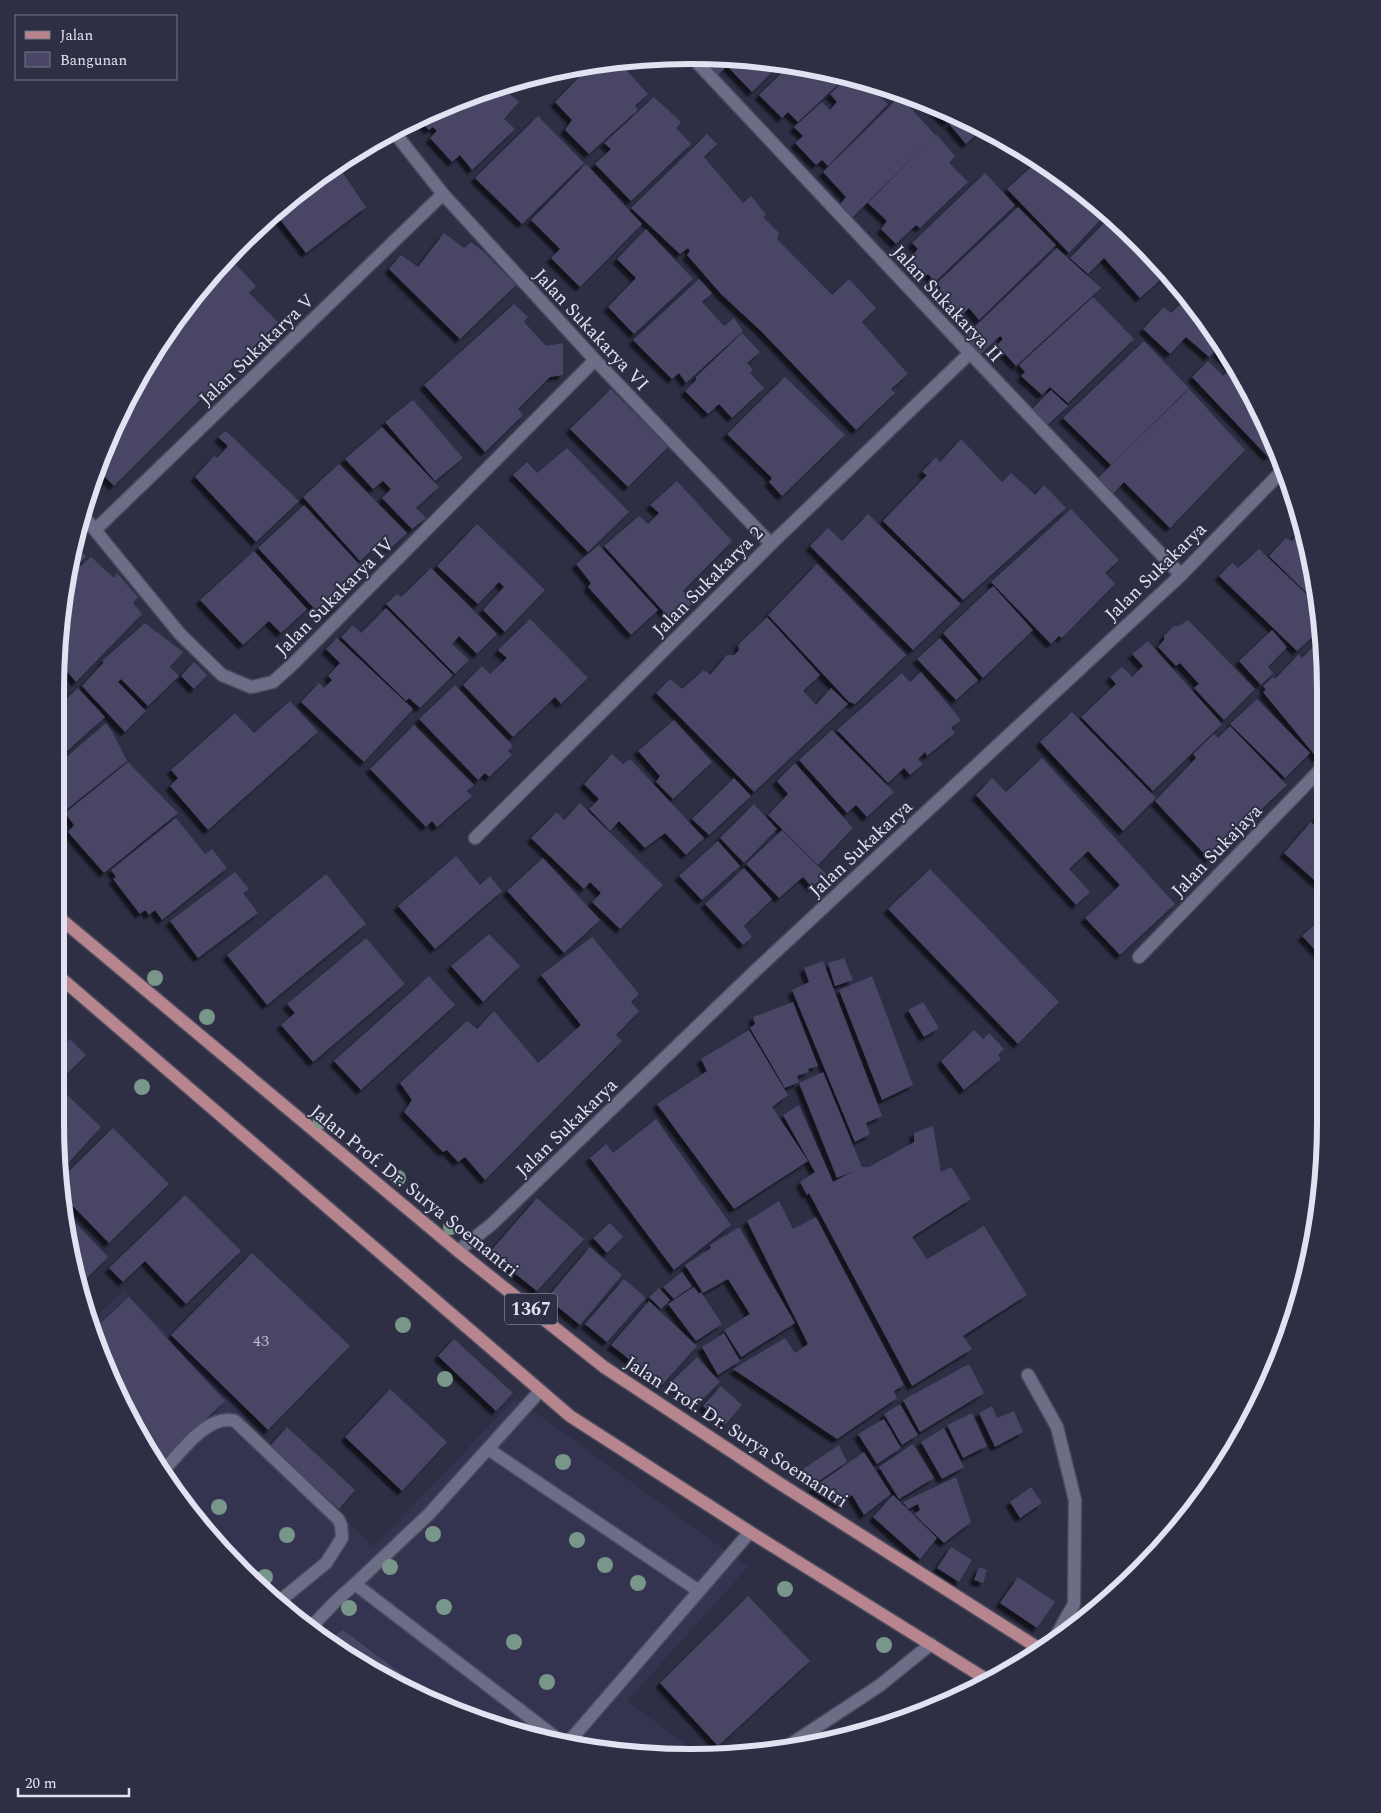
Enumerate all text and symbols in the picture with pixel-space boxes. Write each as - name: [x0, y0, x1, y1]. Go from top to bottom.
- legend: [15, 15, 178, 80]
- text: Jalan: [60, 24, 93, 47]
- text: Bangunan: [60, 49, 127, 72]
- street label: Jalan Sukakarya II: [884, 239, 1009, 370]
- street label: Jalan Sukakarya VI: [526, 262, 656, 398]
- street label: Jalan Sukakarya V: [193, 287, 322, 413]
- street label: Jalan Sukakarya: [1098, 515, 1214, 629]
- street label: Jalan Sukakarya 2: [646, 520, 770, 644]
- street label: Jalan Sukakarya IV: [269, 531, 401, 663]
- street label: Jalan Sukakarya: [803, 793, 920, 905]
- street label: Jalan Sukajaya: [1165, 797, 1270, 905]
- street label: Jalan Sukakarya: [509, 1071, 625, 1185]
- street label: Jalan Prof. Dr. Surya Soemantri: [303, 1098, 525, 1285]
- road number: 1367: [505, 1294, 557, 1325]
- house number: 43: [253, 1329, 269, 1353]
- street label: Jalan Prof. Dr. Surya Soemantri: [619, 1349, 854, 1516]
- scale bar: [18, 1766, 129, 1798]
- text: 20 m: [25, 1772, 57, 1795]

